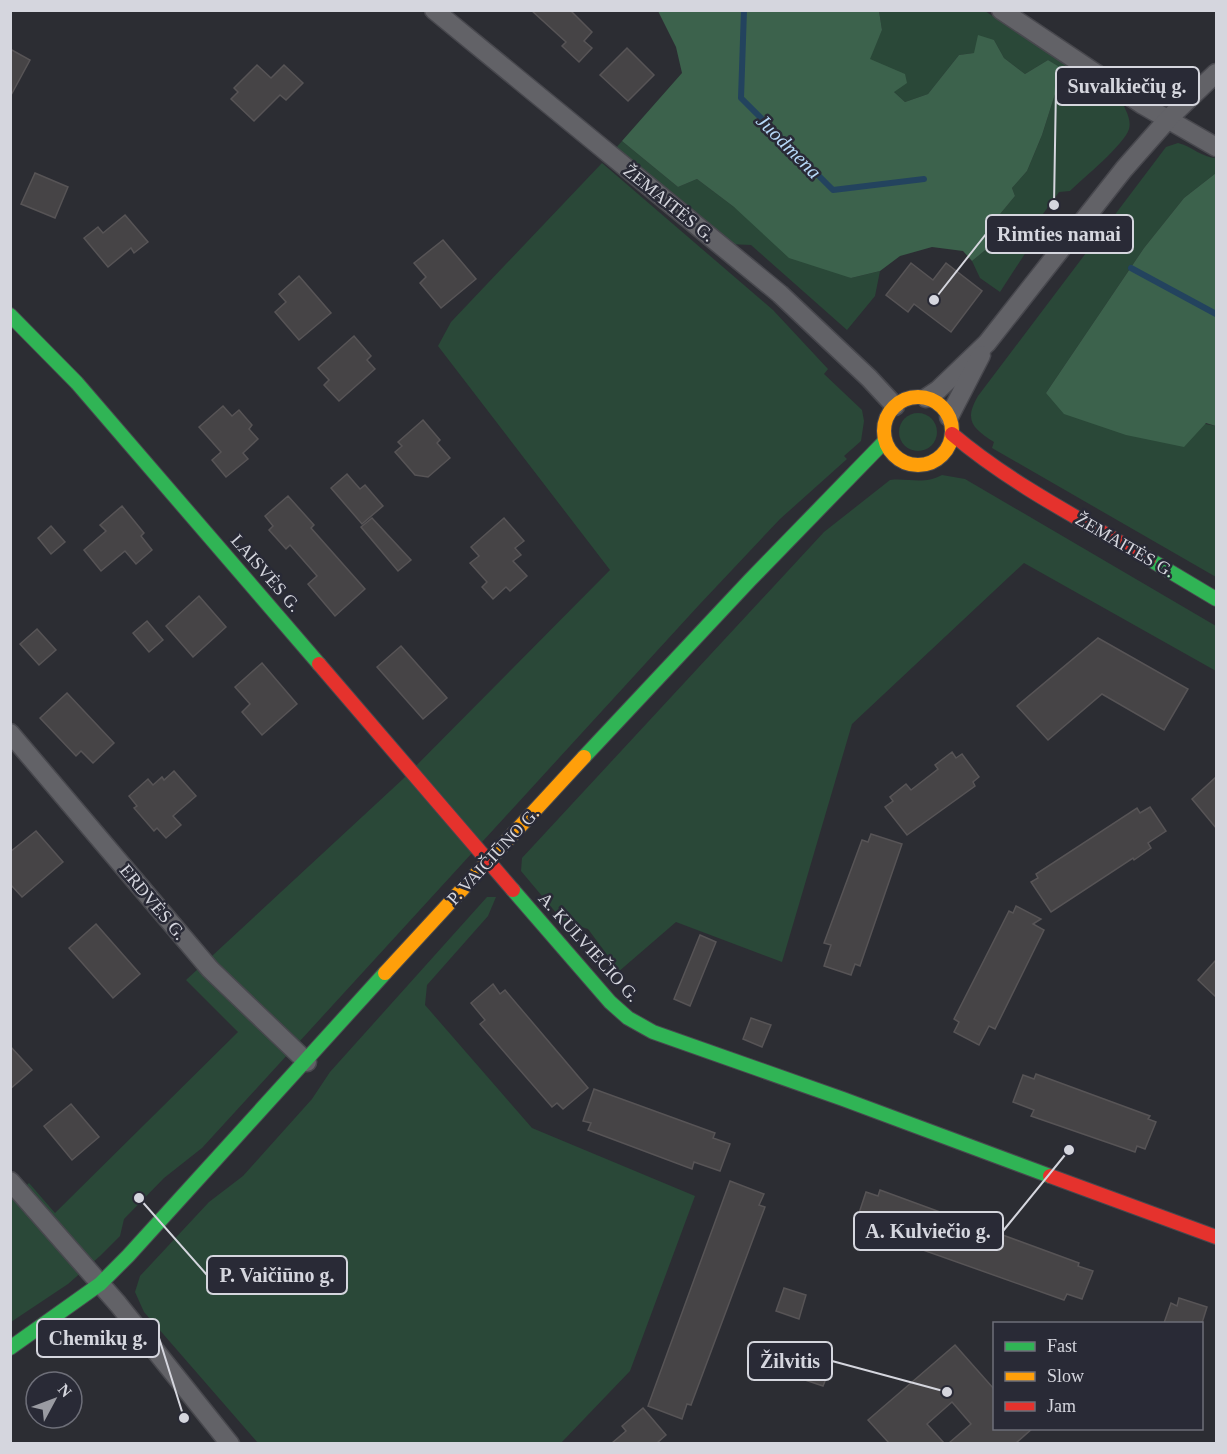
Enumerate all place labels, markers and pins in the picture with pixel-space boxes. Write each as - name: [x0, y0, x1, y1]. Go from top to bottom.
- callout: Suvalkiečių g.: [1056, 67, 1199, 105]
- callout: Rimties namai: [986, 215, 1133, 253]
- callout: A. Kulviečio g.: [854, 1212, 1003, 1250]
- callout: P. Vaičiūno g.: [207, 1256, 347, 1294]
- callout: Chemikų g.: [37, 1319, 159, 1357]
- callout: Žilvitis: [748, 1342, 832, 1380]

